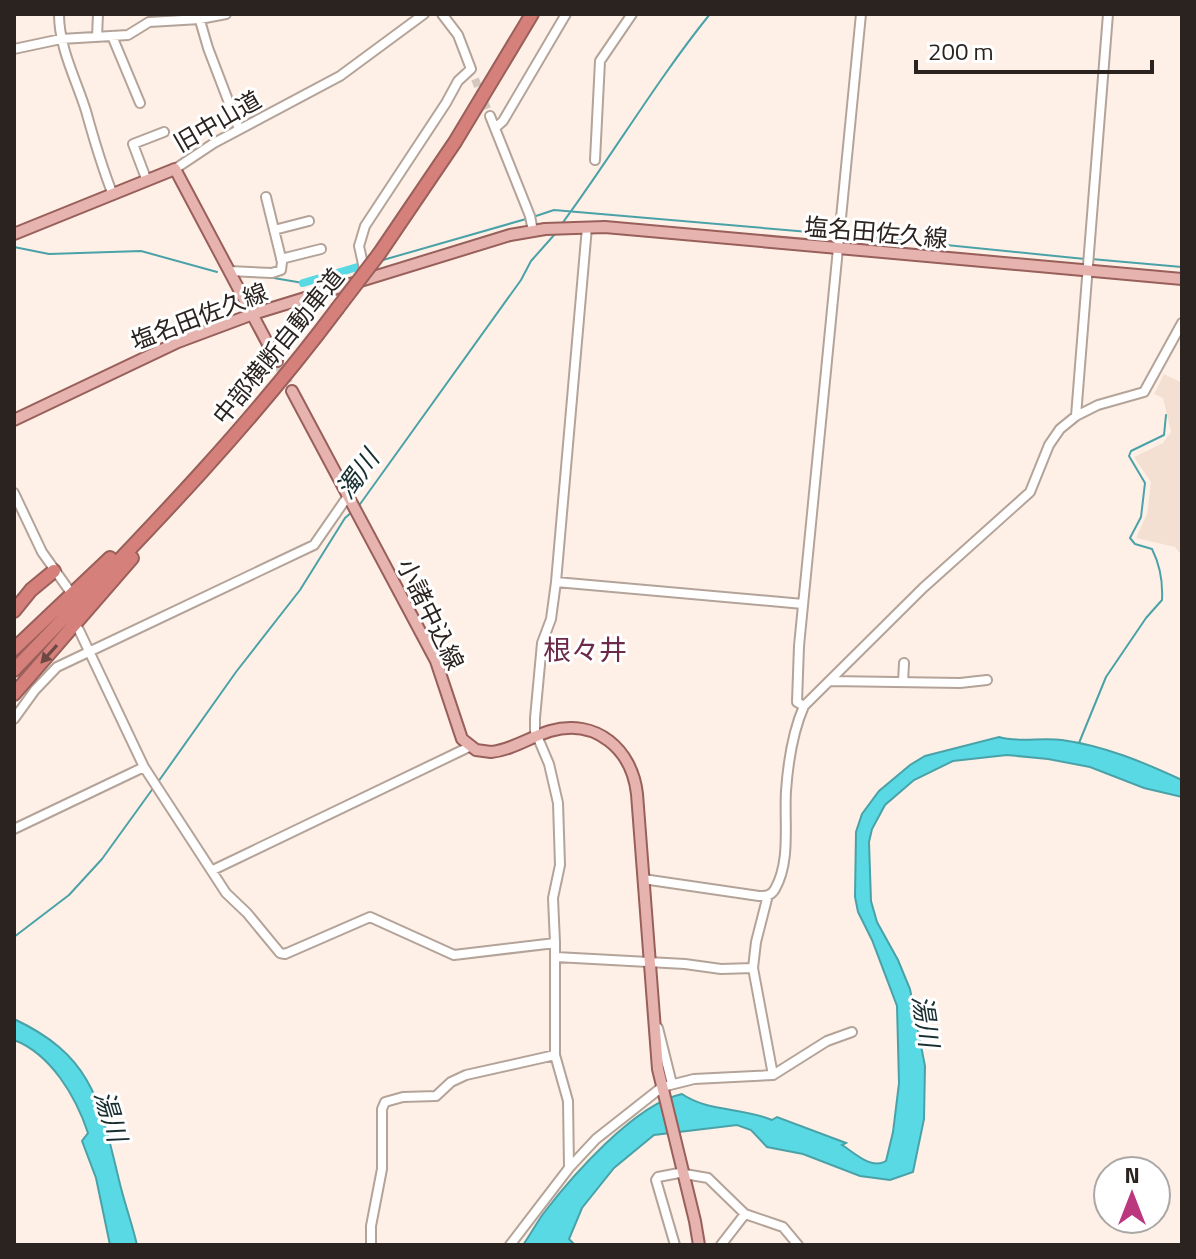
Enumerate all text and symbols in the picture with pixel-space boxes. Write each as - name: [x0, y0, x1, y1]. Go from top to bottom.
- scale bar: [916, 24, 1152, 74]
- text: 200 m: [928, 33, 994, 69]
- street label: 旧中山道: [166, 81, 268, 161]
- street label: 塩名田佐久線: [803, 208, 949, 256]
- street label: 中部横断自動車道: [204, 260, 352, 432]
- street label: 塩名田佐久線: [125, 273, 273, 359]
- water label: 濁川: [326, 439, 390, 507]
- street label: 小諸中込線: [389, 552, 473, 676]
- district label: 根々井: [543, 628, 627, 671]
- one-way arrow: [40, 644, 58, 663]
- water label: 湯川: [903, 992, 950, 1053]
- water label: 湯川: [85, 1085, 138, 1149]
- north arrow: [1092, 1155, 1172, 1235]
- text: N: [1124, 1158, 1140, 1192]

